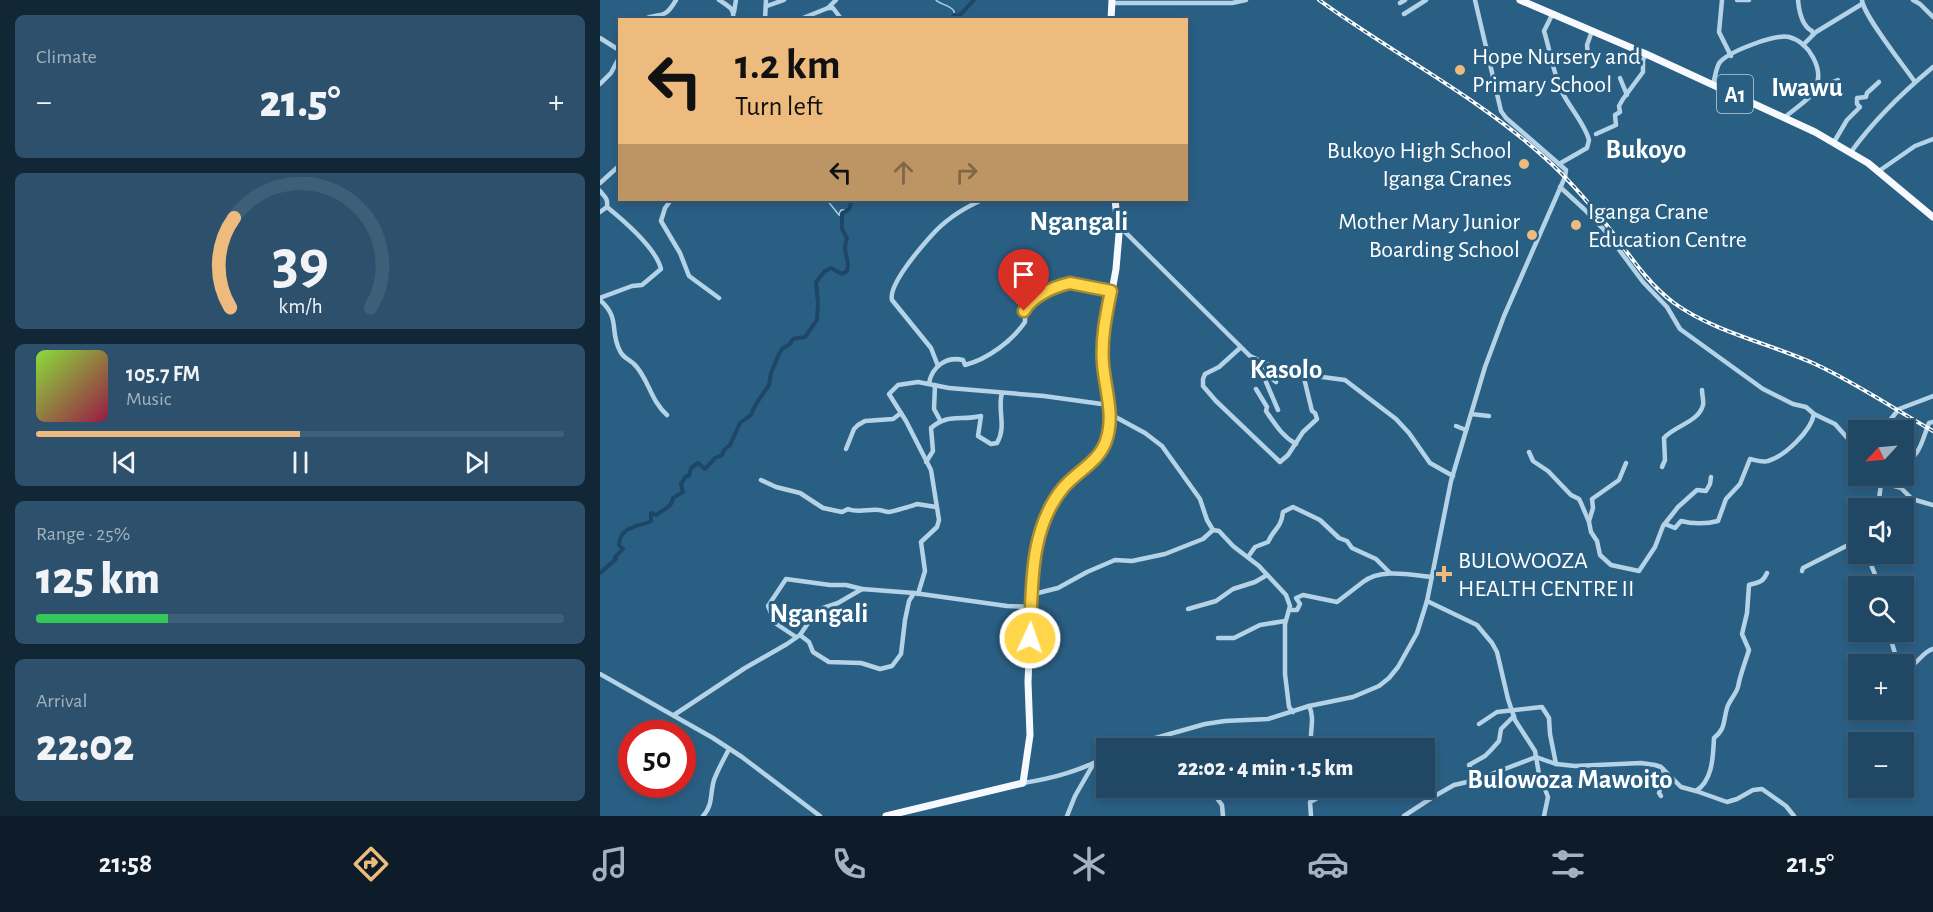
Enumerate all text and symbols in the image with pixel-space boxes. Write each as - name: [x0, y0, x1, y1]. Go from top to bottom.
- icon: left: [636, 42, 714, 120]
- text: 1.2 km: [735, 44, 841, 86]
- place label: Hope Nursery and Primary School: [1472, 45, 1641, 97]
- text: Climate: [36, 47, 97, 67]
- marker: Hope Nursery and Primary School: [1453, 63, 1467, 77]
- district label: Iwawu: [1771, 74, 1843, 101]
- road number: A1: [1717, 75, 1753, 113]
- text: 21.5°: [259, 80, 341, 125]
- text: −: [36, 86, 52, 119]
- text: +: [548, 86, 564, 119]
- text: Turn left: [735, 93, 823, 120]
- district label: Bukoyo: [1606, 136, 1686, 164]
- place label: Bukoyo High School Iganga Cranes: [1327, 139, 1512, 191]
- icon: left: [824, 156, 857, 189]
- icon: ahead: [887, 156, 920, 189]
- icon: right: [950, 156, 983, 189]
- marker: Bukoyo High School Iganga Cranes: [1517, 157, 1531, 171]
- place label: Iganga Crane Education Centre: [1588, 200, 1747, 252]
- district label: Ngangali: [1030, 208, 1128, 235]
- place label: Mother Mary Junior Boarding School: [1338, 210, 1520, 262]
- marker: Iganga Crane Education Centre: [1569, 218, 1583, 232]
- marker: Mother Mary Junior Boarding School: [1525, 228, 1539, 242]
- text: 39: [271, 232, 329, 294]
- pin: [998, 249, 1049, 311]
- icon: arrive: [1007, 258, 1040, 291]
- text: km/h: [278, 296, 322, 317]
- district label: Kasolo: [1250, 356, 1322, 383]
- text: 105.7 FM: [126, 363, 200, 385]
- text: Music: [126, 389, 172, 409]
- north arrow: [1848, 420, 1914, 486]
- map controls: [1848, 420, 1914, 798]
- icon: previous: [108, 446, 141, 479]
- icon: pause: [284, 446, 317, 479]
- icon: next: [460, 446, 493, 479]
- button: sound: [1848, 498, 1914, 564]
- text: Range · 25%: [36, 524, 130, 544]
- place label: BULOWOOZA HEALTH CENTRE II: [1458, 549, 1634, 601]
- text: 125 km: [36, 557, 160, 602]
- marker: BULOWOOZA HEALTH CENTRE II: [1435, 565, 1453, 583]
- button: search: [1848, 576, 1914, 642]
- district label: Ngangali: [770, 600, 868, 627]
- position arrow: [998, 606, 1062, 670]
- button: +: [1848, 654, 1914, 720]
- text: Arrival: [36, 691, 87, 711]
- speed limit sign: 50: [618, 720, 696, 798]
- text: 22:02: [36, 724, 134, 769]
- button: −: [1848, 732, 1914, 798]
- text: 22:02 · 4 min · 1.5 km: [1178, 757, 1353, 779]
- district label: Bulowoza Mawoito: [1467, 766, 1673, 793]
- icon: directions: [350, 843, 392, 885]
- icon: music: [589, 843, 631, 885]
- icon: phone: [828, 843, 870, 885]
- icon: climate: [1068, 843, 1110, 885]
- icon: car: [1307, 843, 1349, 885]
- icon: filters: [1547, 843, 1589, 885]
- text: 21:58: [99, 850, 152, 877]
- text: 21.5°: [1786, 850, 1834, 877]

